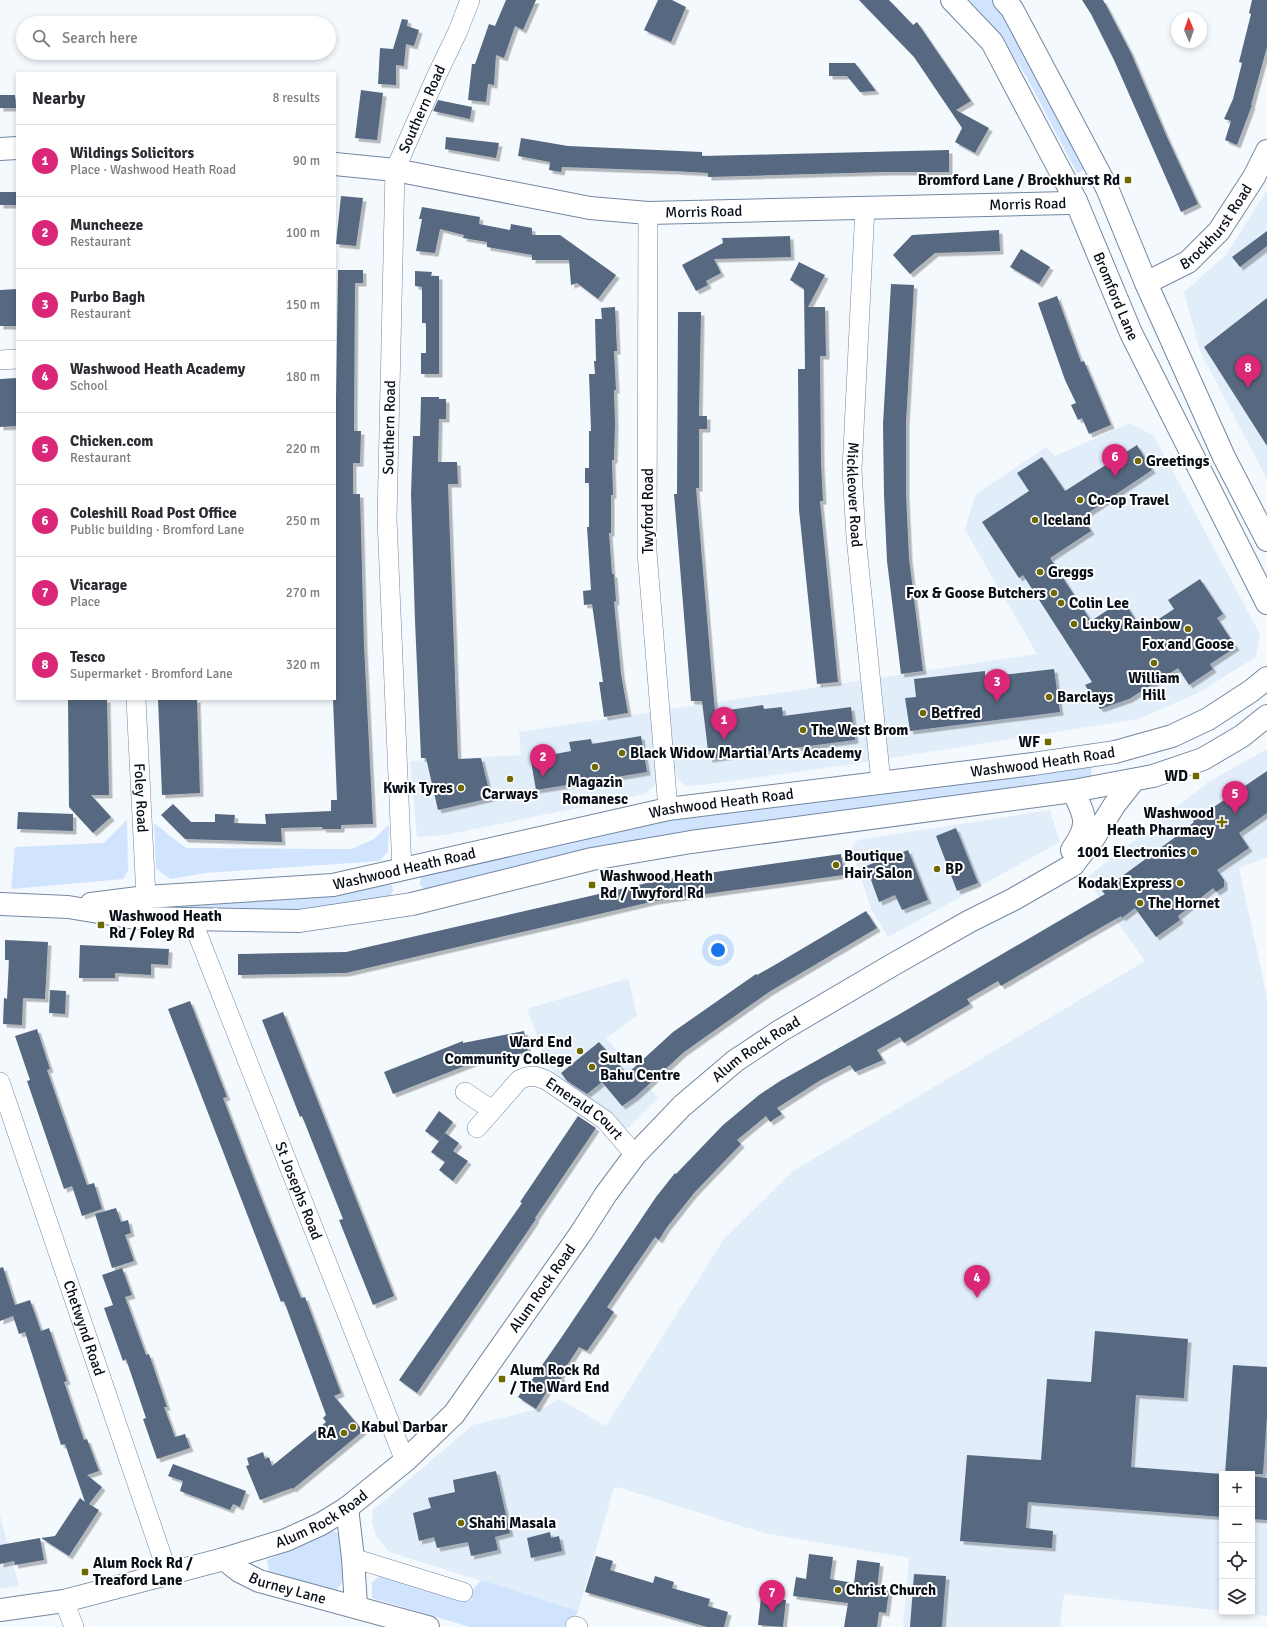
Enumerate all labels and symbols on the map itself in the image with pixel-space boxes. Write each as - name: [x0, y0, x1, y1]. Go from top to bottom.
- north arrow: [1171, 12, 1207, 48]
- street label: Southern Road: [395, 62, 449, 156]
- place label: Bromford Lane / Brockhurst Rd: [918, 171, 1120, 189]
- marker: Bromford Lane / Brockhurst Rd: [1123, 175, 1133, 185]
- street label: Brockhurst Road: [1177, 181, 1256, 274]
- street label: Morris Road: [989, 194, 1067, 214]
- street label: Morris Road: [665, 202, 743, 222]
- street label: Bromford Lane: [1089, 249, 1142, 344]
- pin: 8: [1235, 355, 1261, 388]
- street label: Southern Road: [379, 380, 399, 475]
- street label: Mickleover Road: [843, 442, 866, 548]
- pin: 6: [1102, 444, 1128, 477]
- place label: Greetings: [1146, 452, 1210, 470]
- marker: Greetings: [1133, 456, 1143, 466]
- street label: Twyford Road: [639, 468, 657, 554]
- place label: Co-op Travel: [1088, 491, 1169, 509]
- marker: Co-op Travel: [1075, 495, 1085, 505]
- place label: Iceland: [1043, 511, 1091, 529]
- marker: Iceland: [1030, 515, 1040, 525]
- place label: Greggs: [1048, 563, 1094, 581]
- marker: Greggs: [1035, 567, 1045, 577]
- place label: Fox & Goose Butchers: [906, 584, 1046, 602]
- marker: Fox & Goose Butchers: [1049, 588, 1059, 598]
- place label: Colin Lee: [1069, 594, 1129, 612]
- marker: Colin Lee: [1056, 598, 1066, 608]
- place label: Lucky Rainbow: [1082, 615, 1181, 633]
- marker: Lucky Rainbow: [1069, 619, 1079, 629]
- marker: Fox and Goose: [1183, 624, 1193, 634]
- place label: Fox and Goose: [1142, 635, 1234, 653]
- marker: William Hill: [1149, 658, 1159, 668]
- pin: 3: [984, 669, 1010, 702]
- place label: William Hill: [1128, 669, 1180, 704]
- place label: Barclays: [1057, 688, 1113, 706]
- marker: Barclays: [1044, 692, 1054, 702]
- place label: Betfred: [931, 704, 981, 722]
- pin: 1: [711, 707, 737, 740]
- marker: Betfred: [918, 708, 928, 718]
- place label: The West Brom: [811, 721, 908, 739]
- marker: The West Brom: [798, 725, 808, 735]
- place label: WF: [1018, 733, 1040, 751]
- marker: WF: [1043, 737, 1053, 747]
- street label: Washwood Heath Road: [969, 743, 1116, 781]
- pin: 2: [530, 744, 556, 777]
- place label: Black Widow Martial Arts Academy: [630, 744, 862, 762]
- marker: Black Widow Martial Arts Academy: [617, 748, 627, 758]
- marker: Magazin Romanesc: [590, 762, 600, 772]
- street label: Foley Road: [130, 763, 152, 833]
- place label: WD: [1164, 767, 1188, 785]
- marker: WD: [1191, 771, 1201, 781]
- place label: Magazin Romanesc: [562, 773, 628, 808]
- marker: Carways: [505, 774, 515, 784]
- place label: Kwik Tyres: [383, 779, 453, 797]
- pin: 5: [1222, 781, 1248, 814]
- marker: Kwik Tyres: [456, 783, 466, 793]
- place label: Carways: [482, 785, 538, 803]
- street label: Washwood Heath Road: [647, 785, 795, 822]
- place label: Washwood Heath Pharmacy: [1107, 804, 1215, 839]
- marker: Washwood Heath Pharmacy: [1217, 817, 1227, 827]
- place label: 1001 Electronics: [1077, 843, 1186, 861]
- street label: Washwood Heath Road: [331, 844, 477, 894]
- place label: Boutique Hair Salon: [844, 847, 912, 882]
- marker: 1001 Electronics: [1189, 847, 1199, 857]
- marker: Boutique Hair Salon: [831, 860, 841, 870]
- place label: BP: [945, 860, 963, 878]
- marker: BP: [932, 864, 942, 874]
- place label: Washwood Heath Rd / Twyford Rd: [600, 867, 713, 902]
- place label: Kodak Express: [1078, 874, 1172, 892]
- marker: Kodak Express: [1175, 878, 1185, 888]
- marker: Washwood Heath Rd / Twyford Rd: [587, 880, 597, 890]
- place label: The Hornet: [1148, 894, 1220, 912]
- marker: The Hornet: [1135, 898, 1145, 908]
- place label: Washwood Heath Rd / Foley Rd: [109, 907, 222, 942]
- marker: Washwood Heath Rd / Foley Rd: [96, 920, 106, 930]
- your location: [708, 940, 728, 960]
- street label: Alum Rock Road: [708, 1012, 803, 1086]
- place label: Ward End Community College: [445, 1033, 572, 1068]
- marker: Ward End Community College: [575, 1046, 585, 1056]
- place label: Sultan Bahu Centre: [600, 1049, 680, 1084]
- marker: Sultan Bahu Centre: [587, 1062, 597, 1072]
- street label: Emerald Court: [542, 1073, 627, 1143]
- street label: St Josephs Road: [271, 1139, 326, 1242]
- street label: Alum Rock Road: [505, 1241, 579, 1336]
- pin: 4: [964, 1265, 990, 1298]
- street label: Chetwynd Road: [59, 1278, 109, 1378]
- place label: Alum Rock Rd / The Ward End: [510, 1361, 609, 1396]
- marker: Alum Rock Rd / The Ward End: [497, 1374, 507, 1384]
- place label: Kabul Darbar: [361, 1418, 447, 1436]
- marker: Kabul Darbar: [348, 1422, 358, 1432]
- place label: RA: [317, 1424, 336, 1442]
- marker: RA: [339, 1428, 349, 1438]
- street label: Alum Rock Road: [273, 1486, 371, 1552]
- place label: Shahi Masala: [469, 1514, 556, 1532]
- marker: Shahi Masala: [456, 1518, 466, 1528]
- place label: Alum Rock Rd / Treaford Lane: [93, 1554, 193, 1589]
- marker: Alum Rock Rd / Treaford Lane: [80, 1567, 90, 1577]
- street label: Burney Lane: [246, 1568, 328, 1608]
- pin: 7: [759, 1580, 785, 1613]
- place label: Christ Church: [846, 1581, 936, 1599]
- marker: Christ Church: [833, 1585, 843, 1595]

